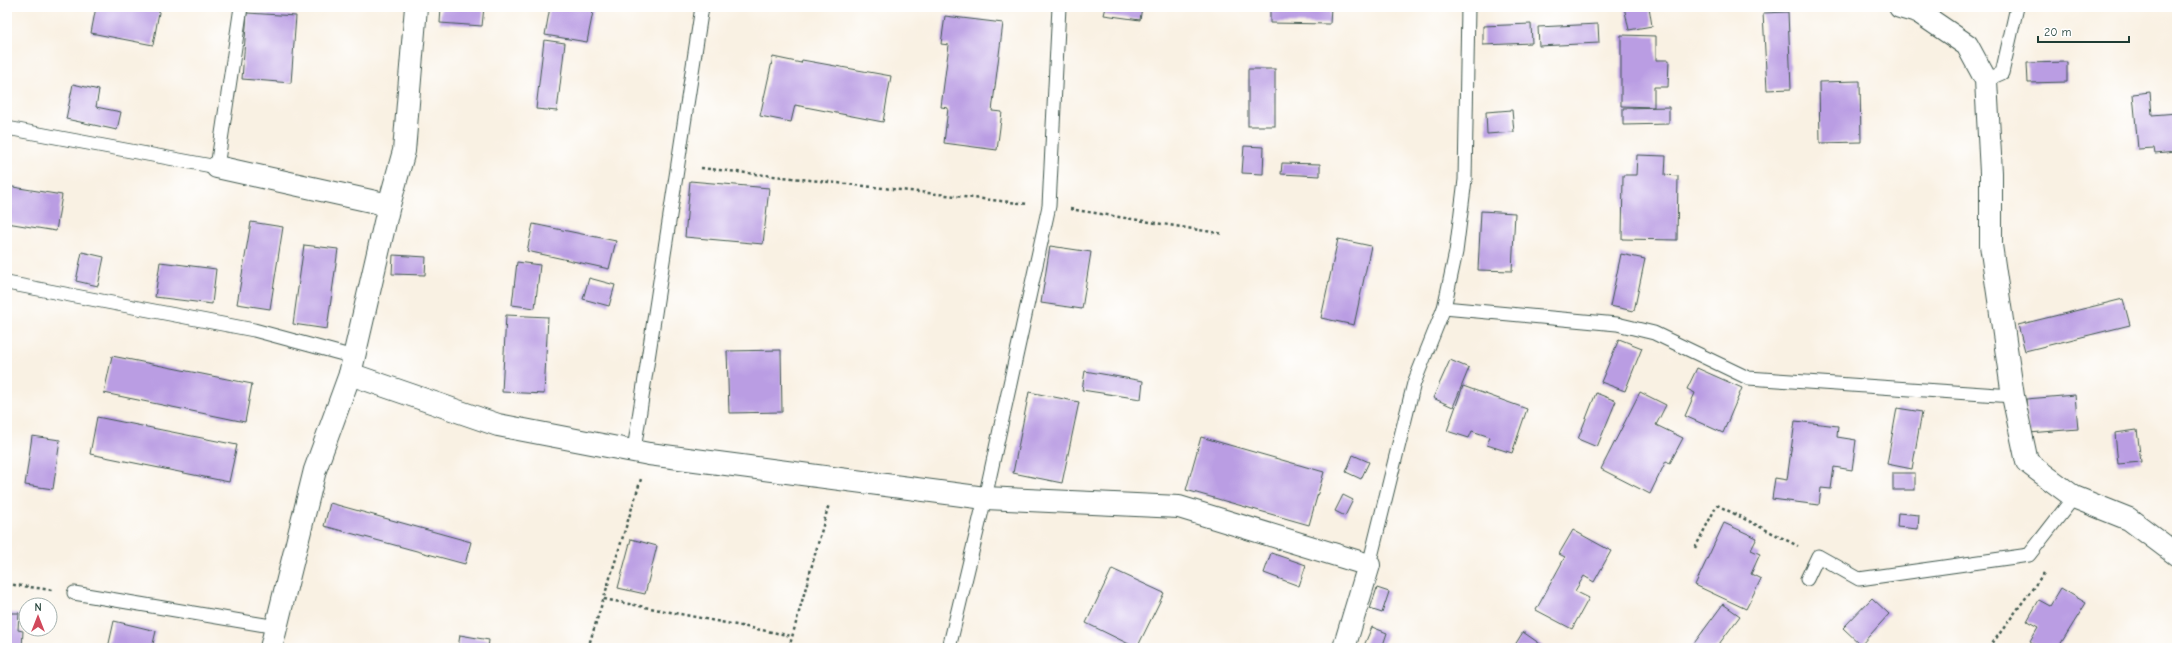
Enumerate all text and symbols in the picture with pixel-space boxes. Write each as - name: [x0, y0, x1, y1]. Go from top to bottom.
- scale bar: [2038, 18, 2129, 44]
- text: 20 m: [2044, 25, 2072, 39]
- north arrow: [18, 597, 58, 637]
- text: N: [34, 601, 42, 614]

